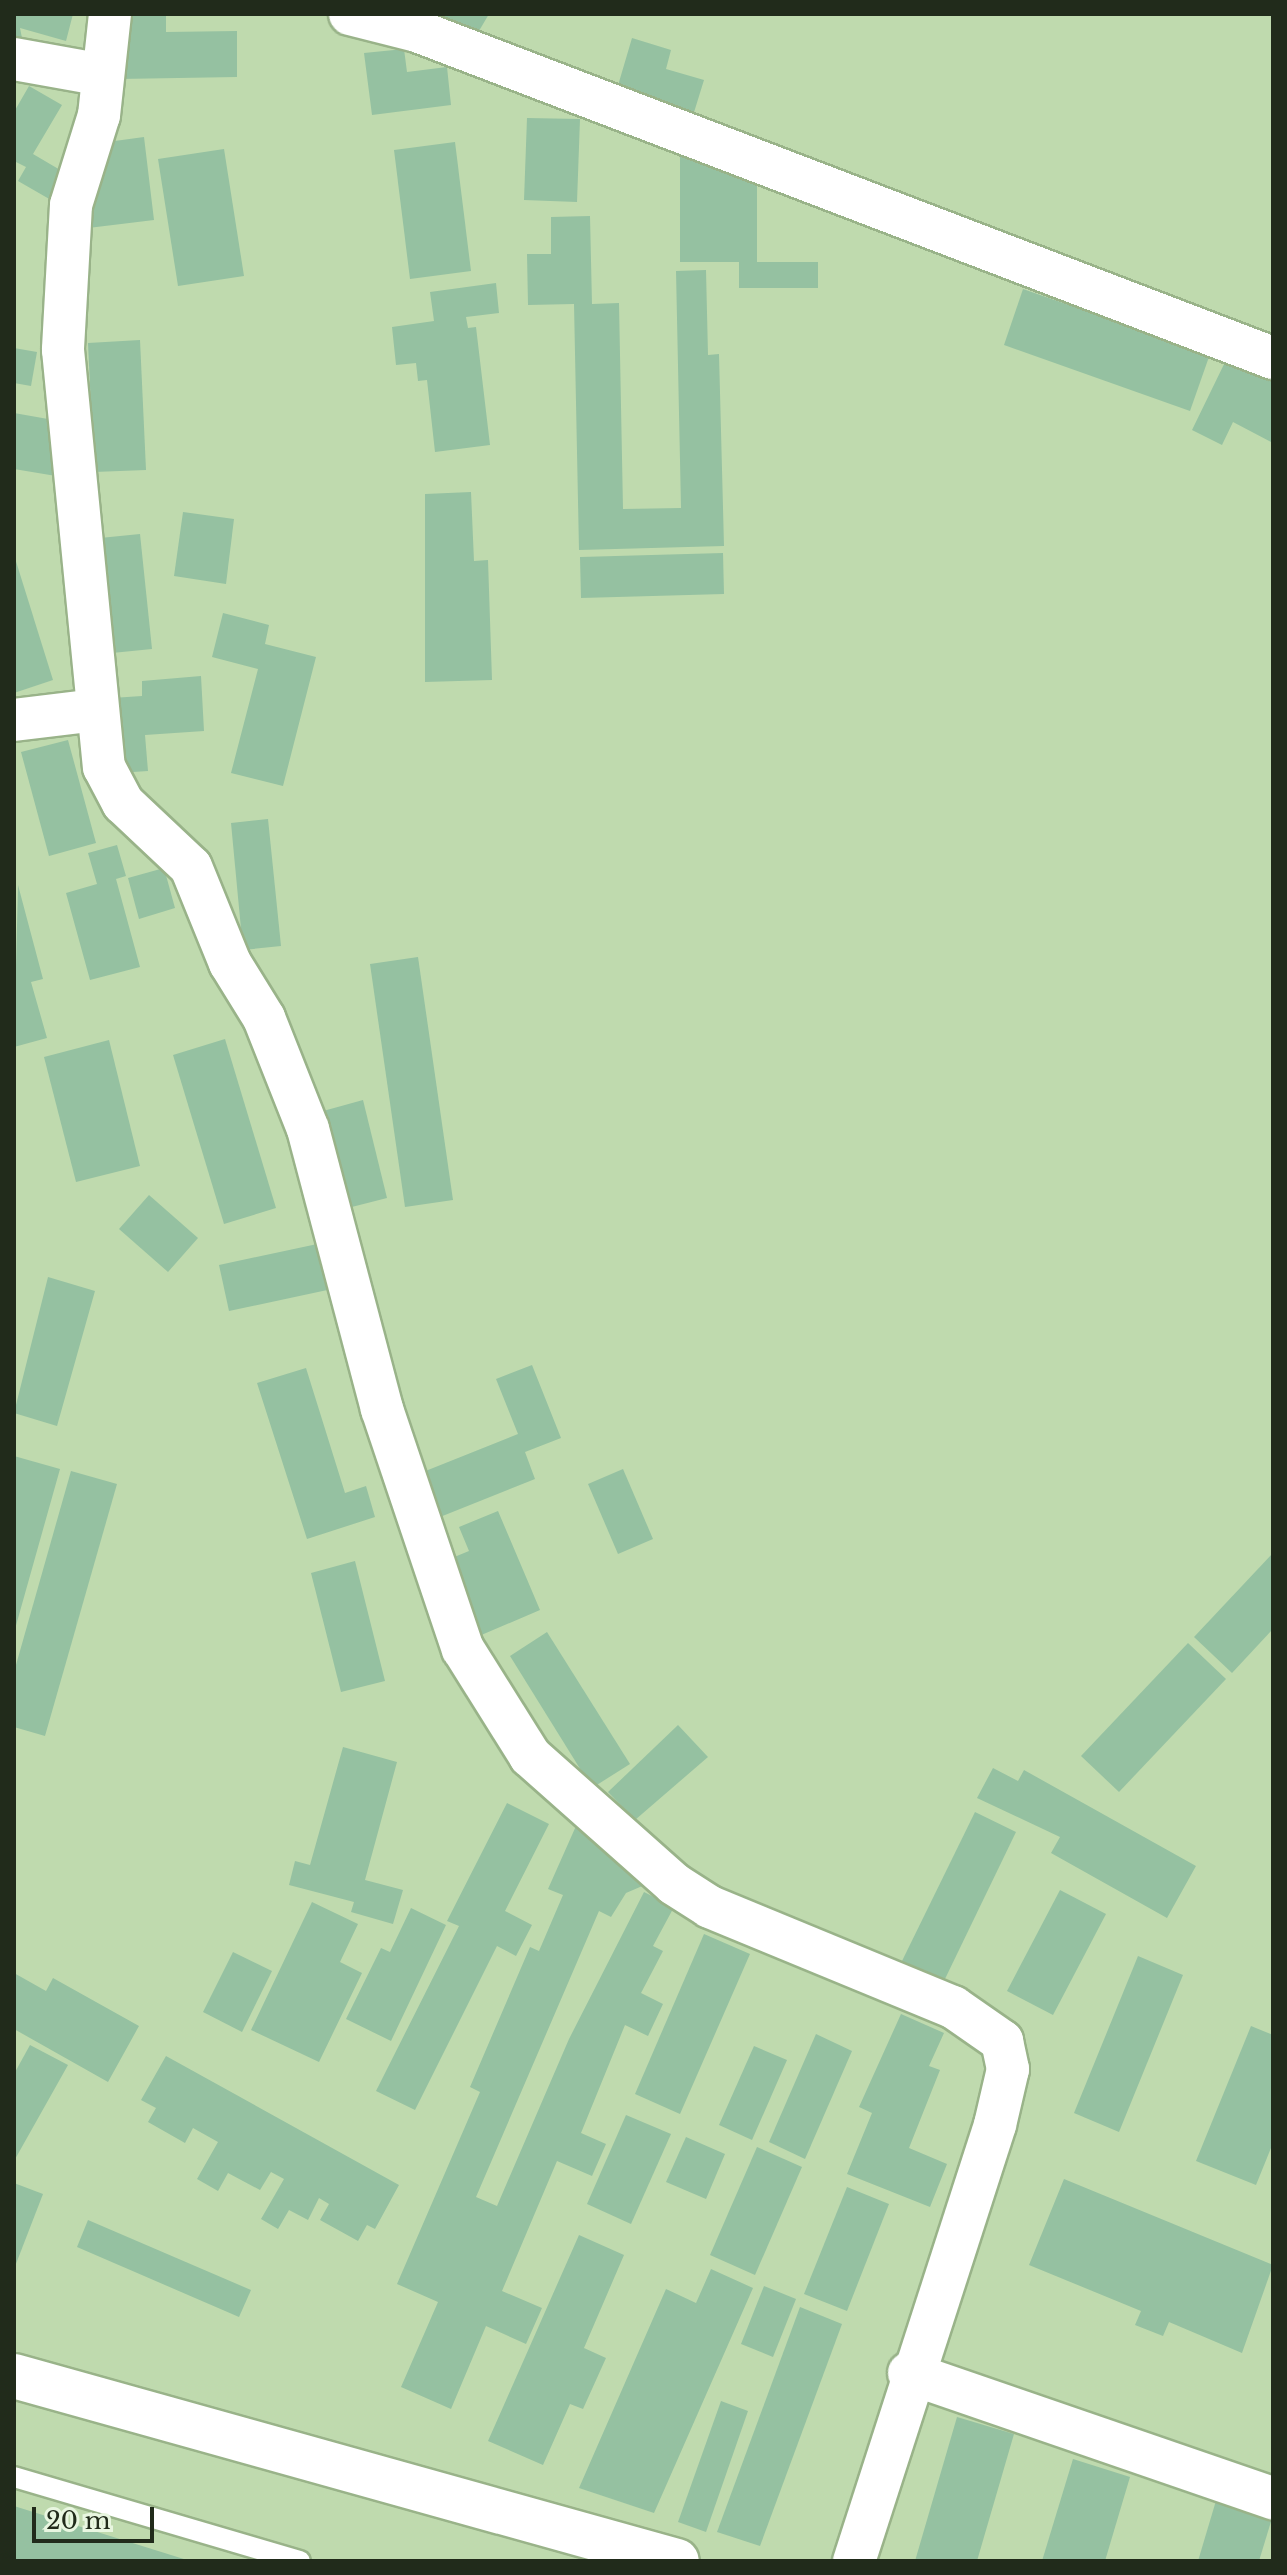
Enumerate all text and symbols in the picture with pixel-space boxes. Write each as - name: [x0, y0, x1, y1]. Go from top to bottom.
- scale bar: [36, 2491, 158, 2541]
- text: 20 m: [46, 2506, 111, 2535]

